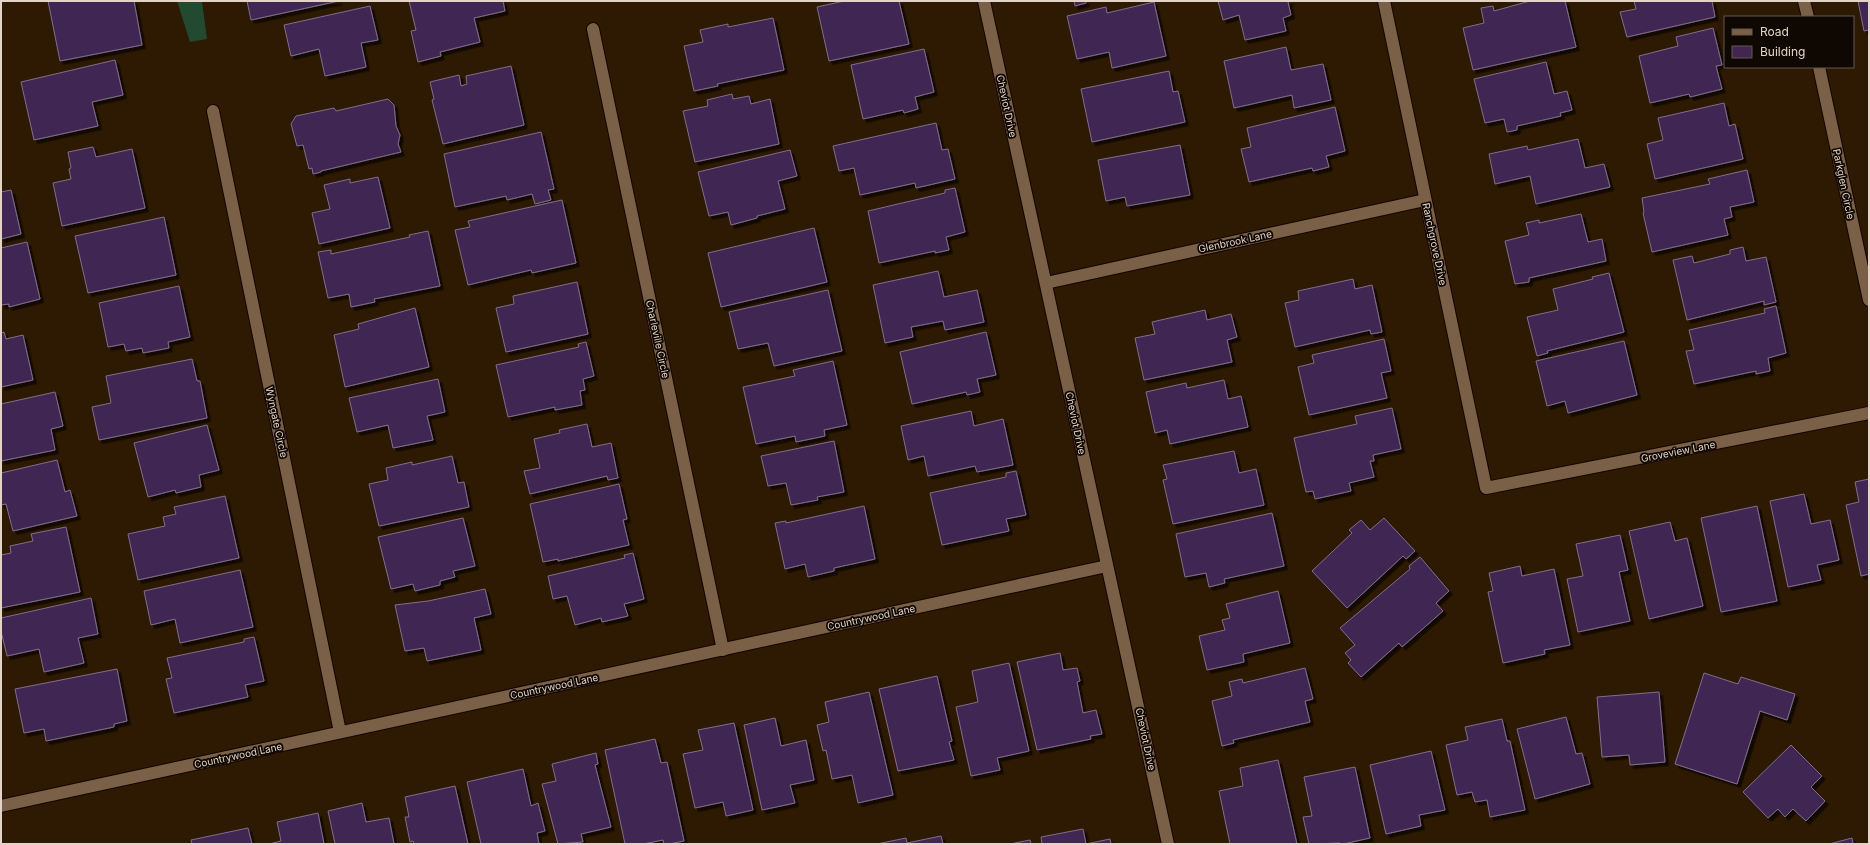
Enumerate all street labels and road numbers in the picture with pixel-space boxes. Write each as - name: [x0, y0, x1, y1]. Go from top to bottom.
- street label: Cheviot Drive: [994, 74, 1020, 139]
- street label: Parkglen Circle: [1831, 148, 1857, 220]
- street label: Ranchgrove Drive: [1420, 202, 1450, 286]
- street label: Glenbrook Lane: [1197, 227, 1273, 255]
- street label: Charleville Circle: [644, 299, 672, 379]
- street label: Wyngate Circle: [264, 385, 290, 459]
- street label: Cheviot Drive: [1063, 391, 1089, 456]
- street label: Groveview Lane: [1640, 438, 1716, 464]
- street label: Countrywood Lane: [826, 602, 916, 632]
- street label: Countrywood Lane: [509, 671, 599, 701]
- street label: Cheviot Drive: [1133, 707, 1159, 772]
- street label: Countrywood Lane: [193, 740, 283, 770]

